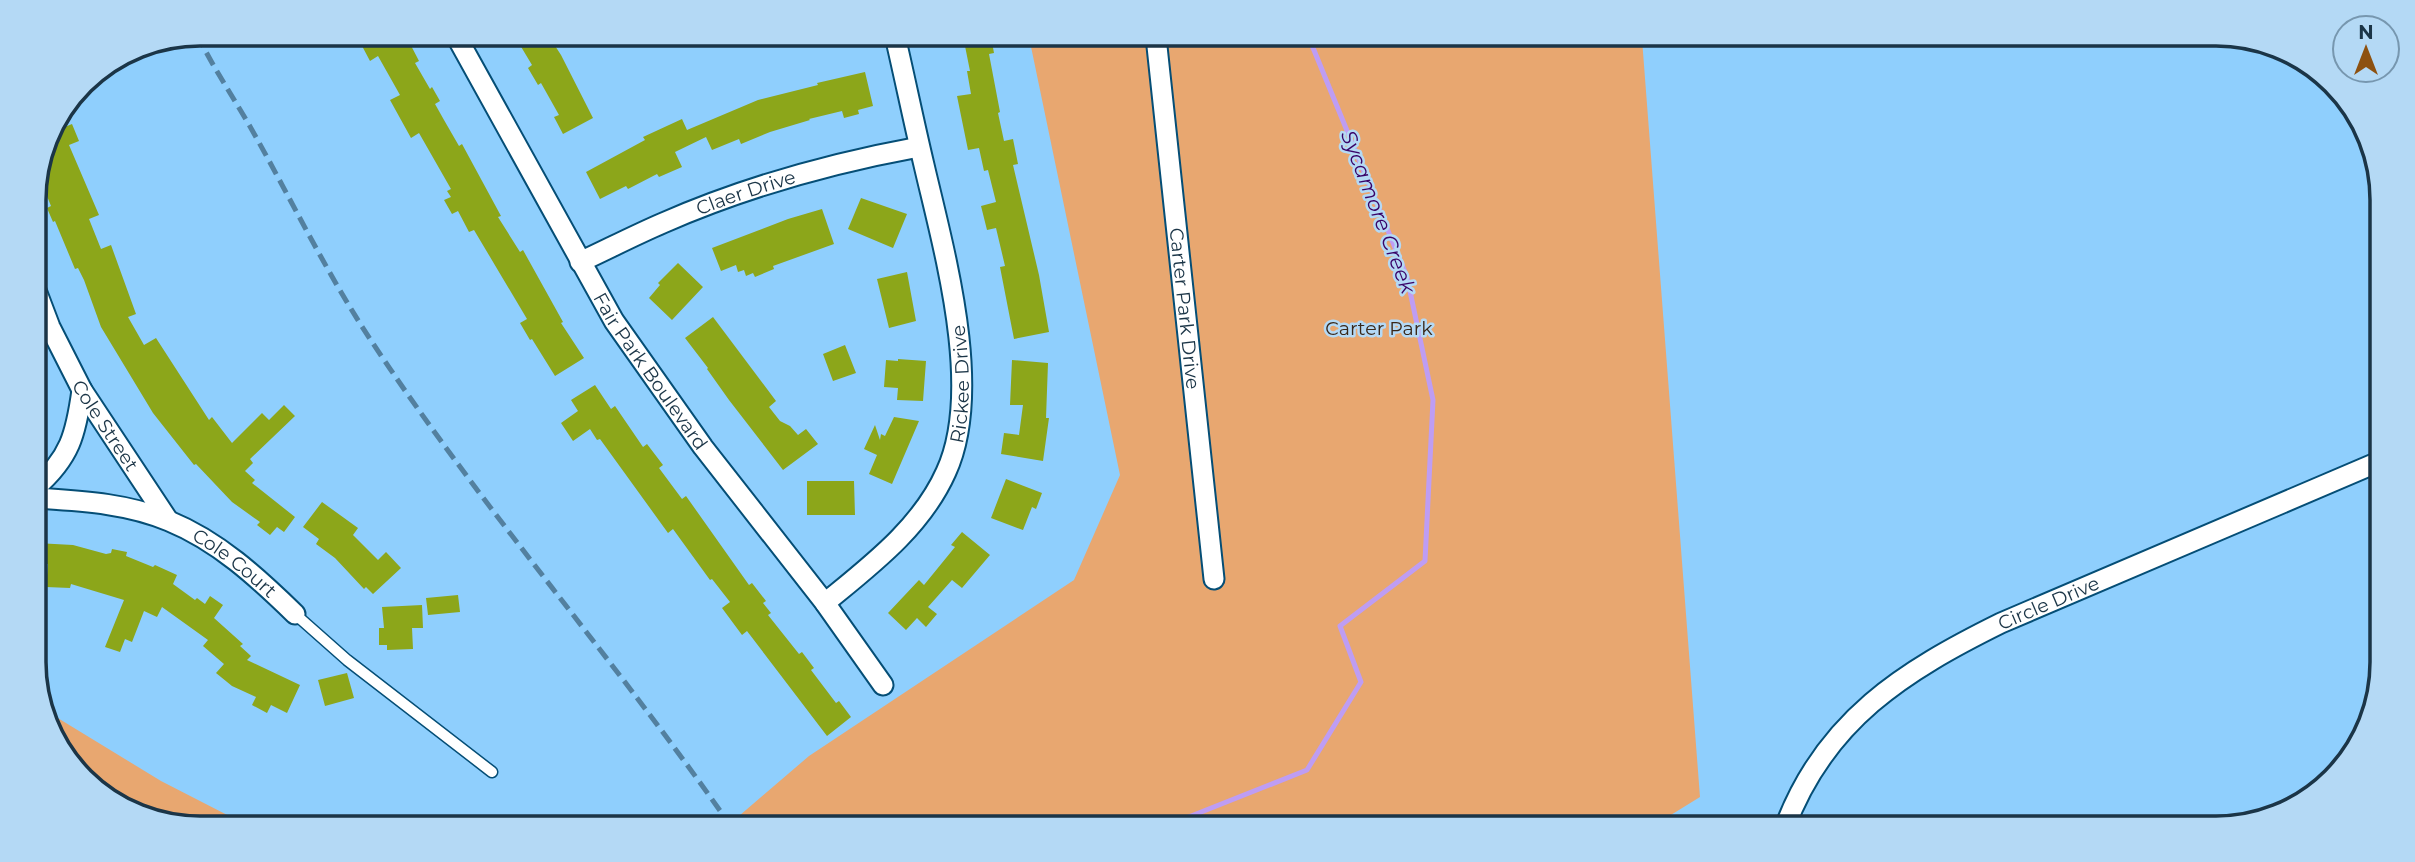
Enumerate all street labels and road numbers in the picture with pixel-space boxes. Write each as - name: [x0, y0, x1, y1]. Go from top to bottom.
- street label: Claer Drive: [693, 165, 798, 220]
- street label: Carter Park Drive: [1164, 227, 1205, 390]
- street label: Fair Park Boulevard: [588, 289, 712, 454]
- street label: Rickee Drive: [945, 324, 974, 445]
- street label: Cole Street: [67, 376, 143, 476]
- street label: Cole Court: [189, 524, 282, 603]
- street label: Circle Drive: [1994, 571, 2103, 635]

